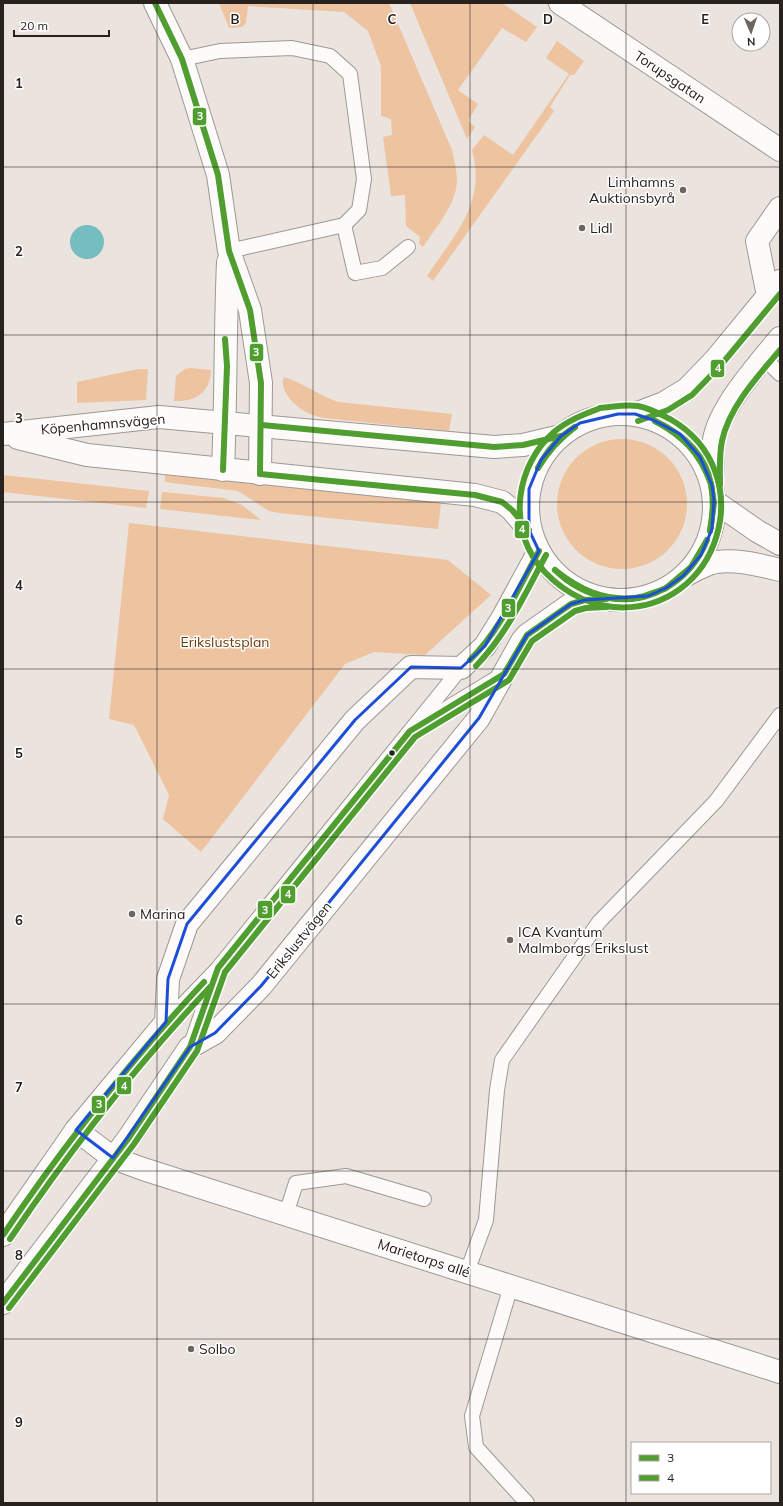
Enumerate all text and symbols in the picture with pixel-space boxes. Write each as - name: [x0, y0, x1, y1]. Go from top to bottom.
- text: B: [231, 11, 240, 27]
- text: C: [388, 11, 397, 27]
- text: D: [543, 11, 553, 27]
- text: E: [701, 11, 709, 27]
- scale bar: [14, 12, 109, 38]
- north arrow: [731, 12, 771, 52]
- text: 20 m: [20, 18, 48, 33]
- text: N: [747, 35, 756, 49]
- street label: Torupsgatan: [631, 47, 709, 107]
- text: 1: [15, 75, 23, 91]
- line badge: 3: [192, 107, 207, 126]
- text: 3: [197, 109, 204, 123]
- place label: Limhamns Auktionsbyrå: [589, 173, 675, 207]
- marker: Limhamns Auktionsbyrå: [678, 185, 688, 195]
- place label: Lidl: [590, 219, 613, 237]
- marker: Lidl: [577, 223, 587, 233]
- text: 2: [15, 243, 23, 259]
- line badge: 3: [249, 343, 264, 362]
- text: 3: [253, 345, 260, 359]
- line badge: 4: [710, 359, 725, 378]
- text: 4: [715, 361, 722, 375]
- text: 3: [15, 410, 23, 426]
- street label: Köpenhamnsvägen: [40, 410, 166, 438]
- line badge: 4: [514, 520, 530, 539]
- text: 4: [519, 522, 526, 536]
- text: 4: [15, 577, 23, 593]
- line badge: 3: [501, 598, 516, 618]
- text: 3: [505, 601, 512, 615]
- park label: Erikslustsplan: [180, 633, 270, 651]
- text: 5: [15, 745, 23, 761]
- unlabelled marker: [387, 748, 397, 758]
- line badge: 4: [280, 885, 296, 904]
- text: 4: [285, 887, 292, 901]
- street label: Erikslustvägen: [262, 898, 336, 982]
- line badge: 3: [257, 900, 273, 919]
- text: 3: [262, 903, 269, 917]
- place label: Marina: [140, 905, 185, 923]
- marker: Marina: [127, 909, 137, 919]
- text: 6: [15, 912, 23, 928]
- place label: ICA Kvantum Malmborgs Erikslust: [518, 923, 648, 957]
- marker: ICA Kvantum Malmborgs Erikslust: [505, 935, 515, 945]
- line badge: 4: [116, 1076, 132, 1095]
- text: 7: [15, 1079, 23, 1095]
- text: 4: [121, 1079, 128, 1093]
- line badge: 3: [91, 1095, 106, 1114]
- text: 3: [96, 1097, 103, 1111]
- street label: Marietorps allé: [376, 1235, 472, 1281]
- text: 8: [15, 1247, 23, 1263]
- place label: Solbo: [199, 1340, 235, 1358]
- marker: Solbo: [186, 1344, 196, 1354]
- text: 9: [15, 1414, 23, 1430]
- legend: [631, 1442, 771, 1494]
- text: 3: [667, 1450, 674, 1465]
- text: 4: [667, 1470, 674, 1485]

